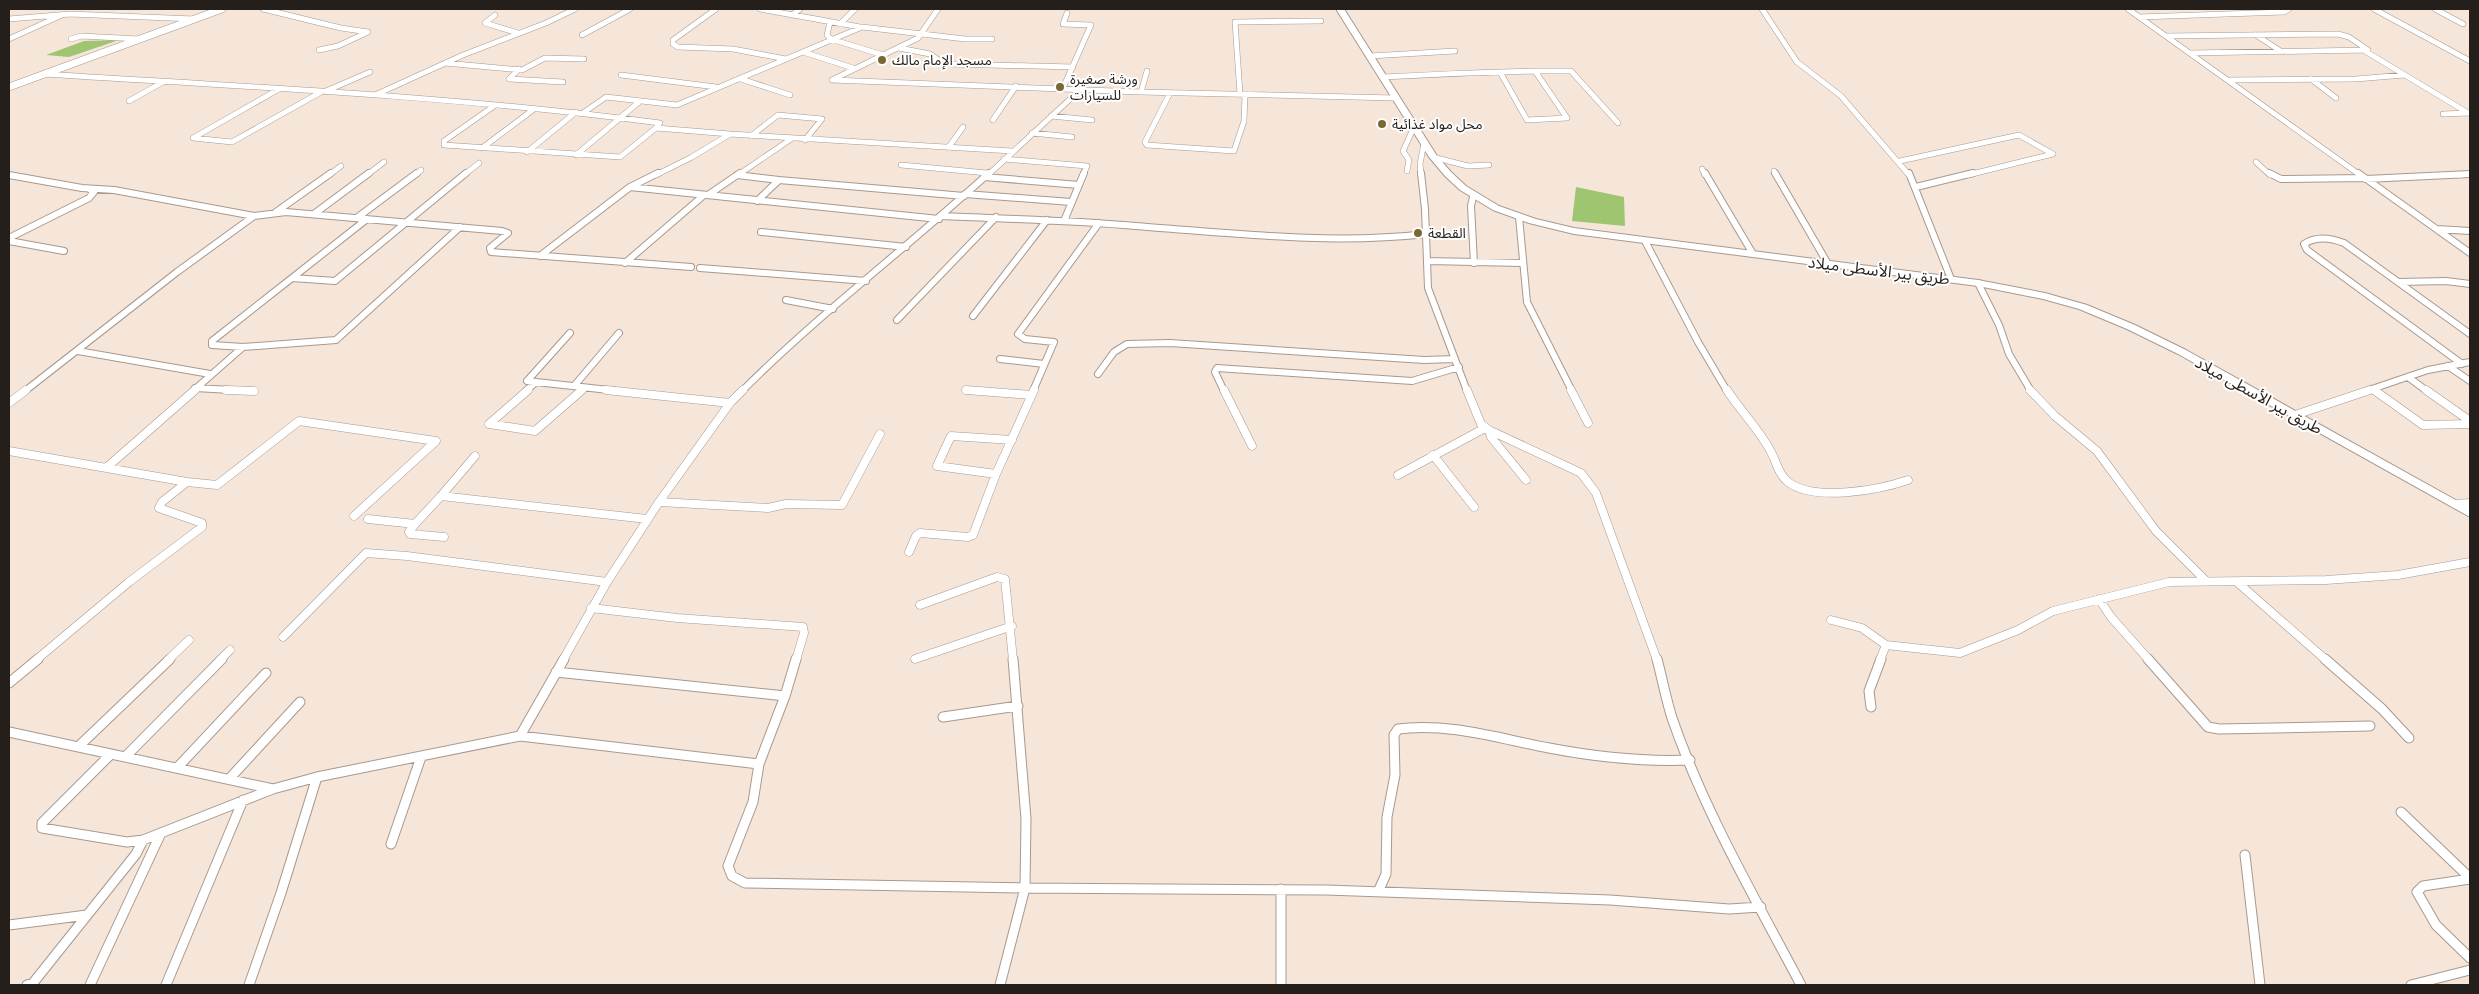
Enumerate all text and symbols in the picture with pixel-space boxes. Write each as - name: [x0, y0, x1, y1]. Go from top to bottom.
- place label: مسجد الإمام مالك: [892, 51, 992, 71]
- marker: مسجد الإمام مالك: [876, 54, 888, 66]
- place label: ورشة صغيرة للسيارات: [1070, 70, 1138, 104]
- marker: ورشة صغيرة للسيارات: [1054, 81, 1066, 93]
- place label: محل مواد غذائية: [1392, 115, 1483, 133]
- marker: محل مواد غذائية: [1376, 118, 1388, 130]
- place label: القطعة: [1428, 224, 1466, 242]
- marker: القطعة: [1412, 227, 1424, 239]
- street label: طريق بير الأسطى ميلاد: [1807, 251, 1951, 290]
- street label: طريق بير الأسطى ميلاد: [2191, 352, 2326, 439]

